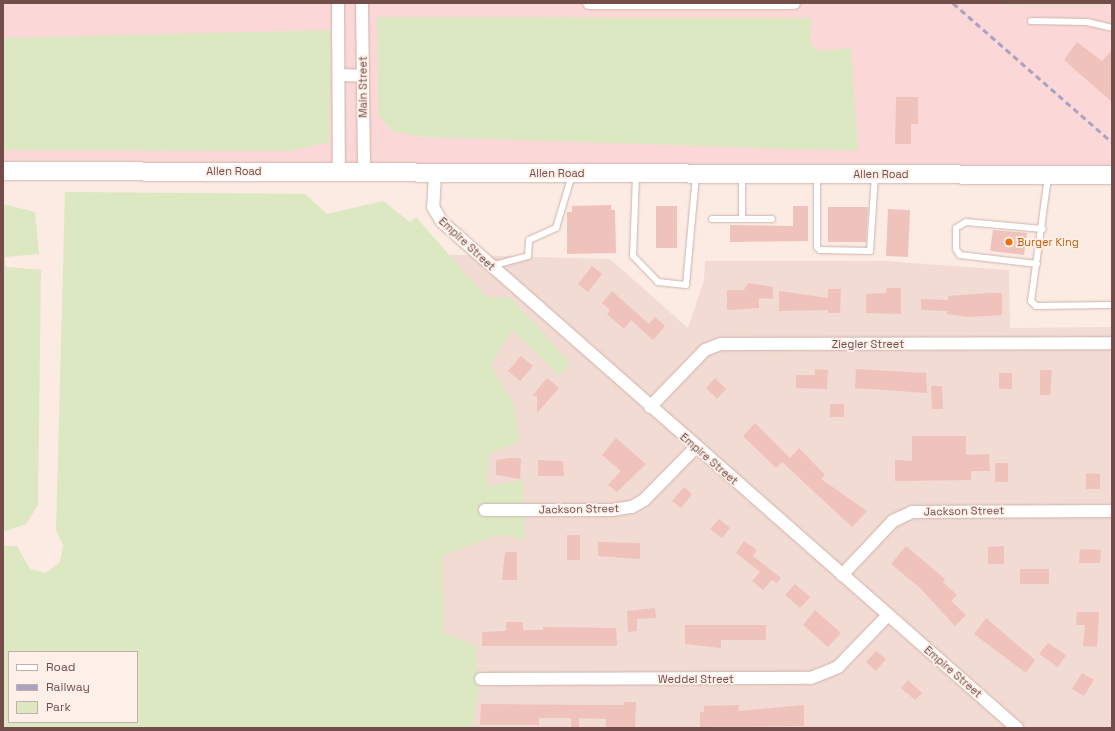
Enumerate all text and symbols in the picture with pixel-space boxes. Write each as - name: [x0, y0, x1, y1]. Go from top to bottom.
- street label: Main Street: [356, 56, 370, 118]
- street label: Allen Road: [206, 164, 262, 178]
- street label: Allen Road: [529, 166, 585, 180]
- street label: Allen Road: [853, 167, 909, 181]
- street label: Empire Street: [436, 215, 498, 273]
- place label: Burger King: [1017, 235, 1079, 249]
- marker: Burger King: [1004, 237, 1014, 247]
- street label: Ziegler Street: [832, 337, 904, 351]
- street label: Empire Street: [677, 430, 741, 488]
- street label: Jackson Street: [539, 502, 619, 516]
- street label: Jackson Street: [924, 504, 1004, 518]
- street label: Empire Street: [921, 643, 985, 701]
- legend: [8, 651, 138, 723]
- text: Road: [46, 659, 75, 675]
- street label: Weddel Street: [658, 672, 734, 686]
- text: Railway: [46, 679, 90, 695]
- text: Park: [46, 699, 71, 715]

